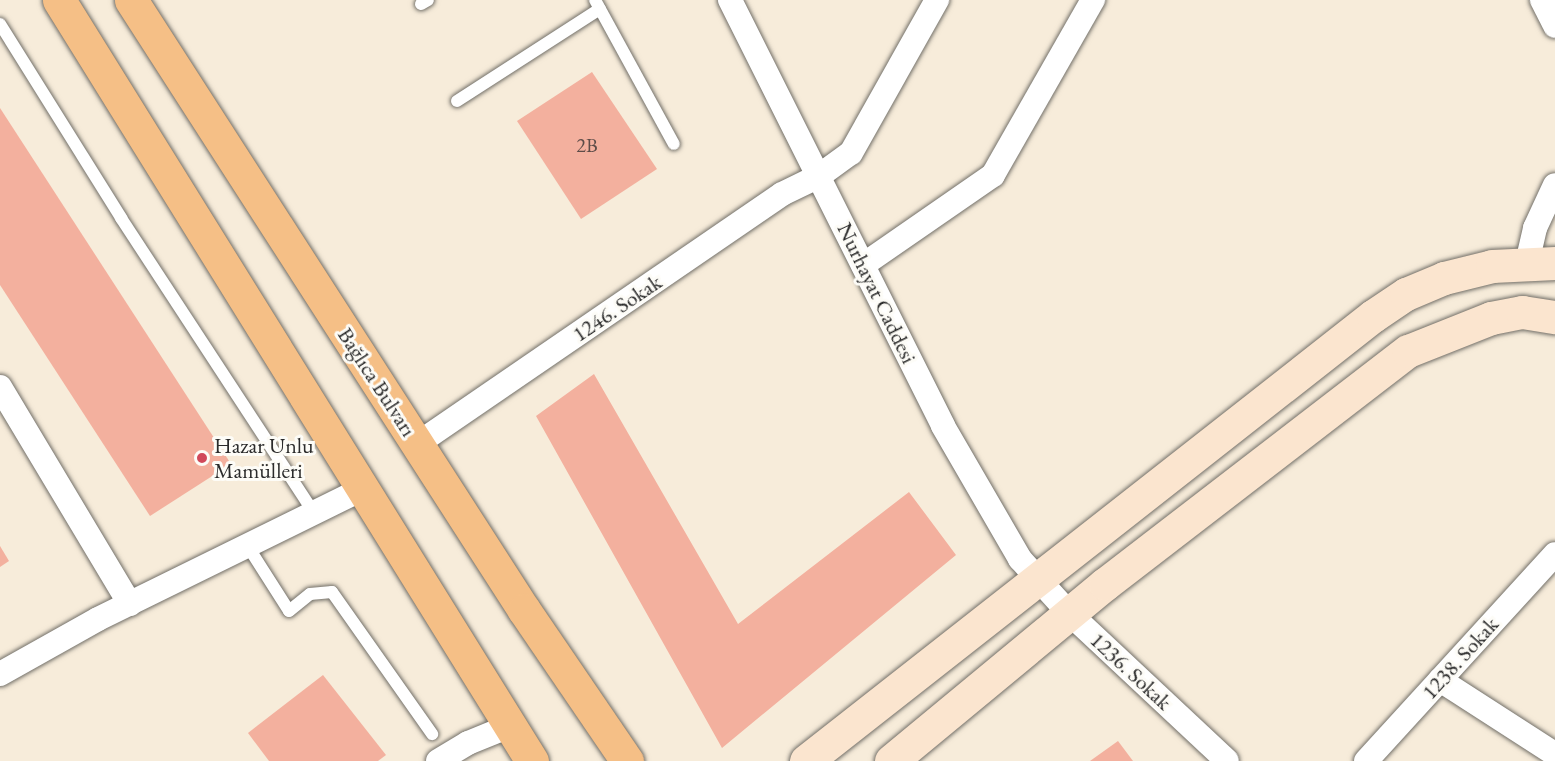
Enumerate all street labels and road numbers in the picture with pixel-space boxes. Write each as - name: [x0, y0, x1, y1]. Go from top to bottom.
- street label: Nurhayat Caddesi: [832, 218, 922, 368]
- street label: 1246. Sokak: [567, 269, 667, 347]
- street label: Bağlıca Bulvarı: [332, 323, 422, 441]
- street label: 1238. Sokak: [1416, 611, 1504, 705]
- street label: 1236. Sokak: [1085, 627, 1177, 715]

